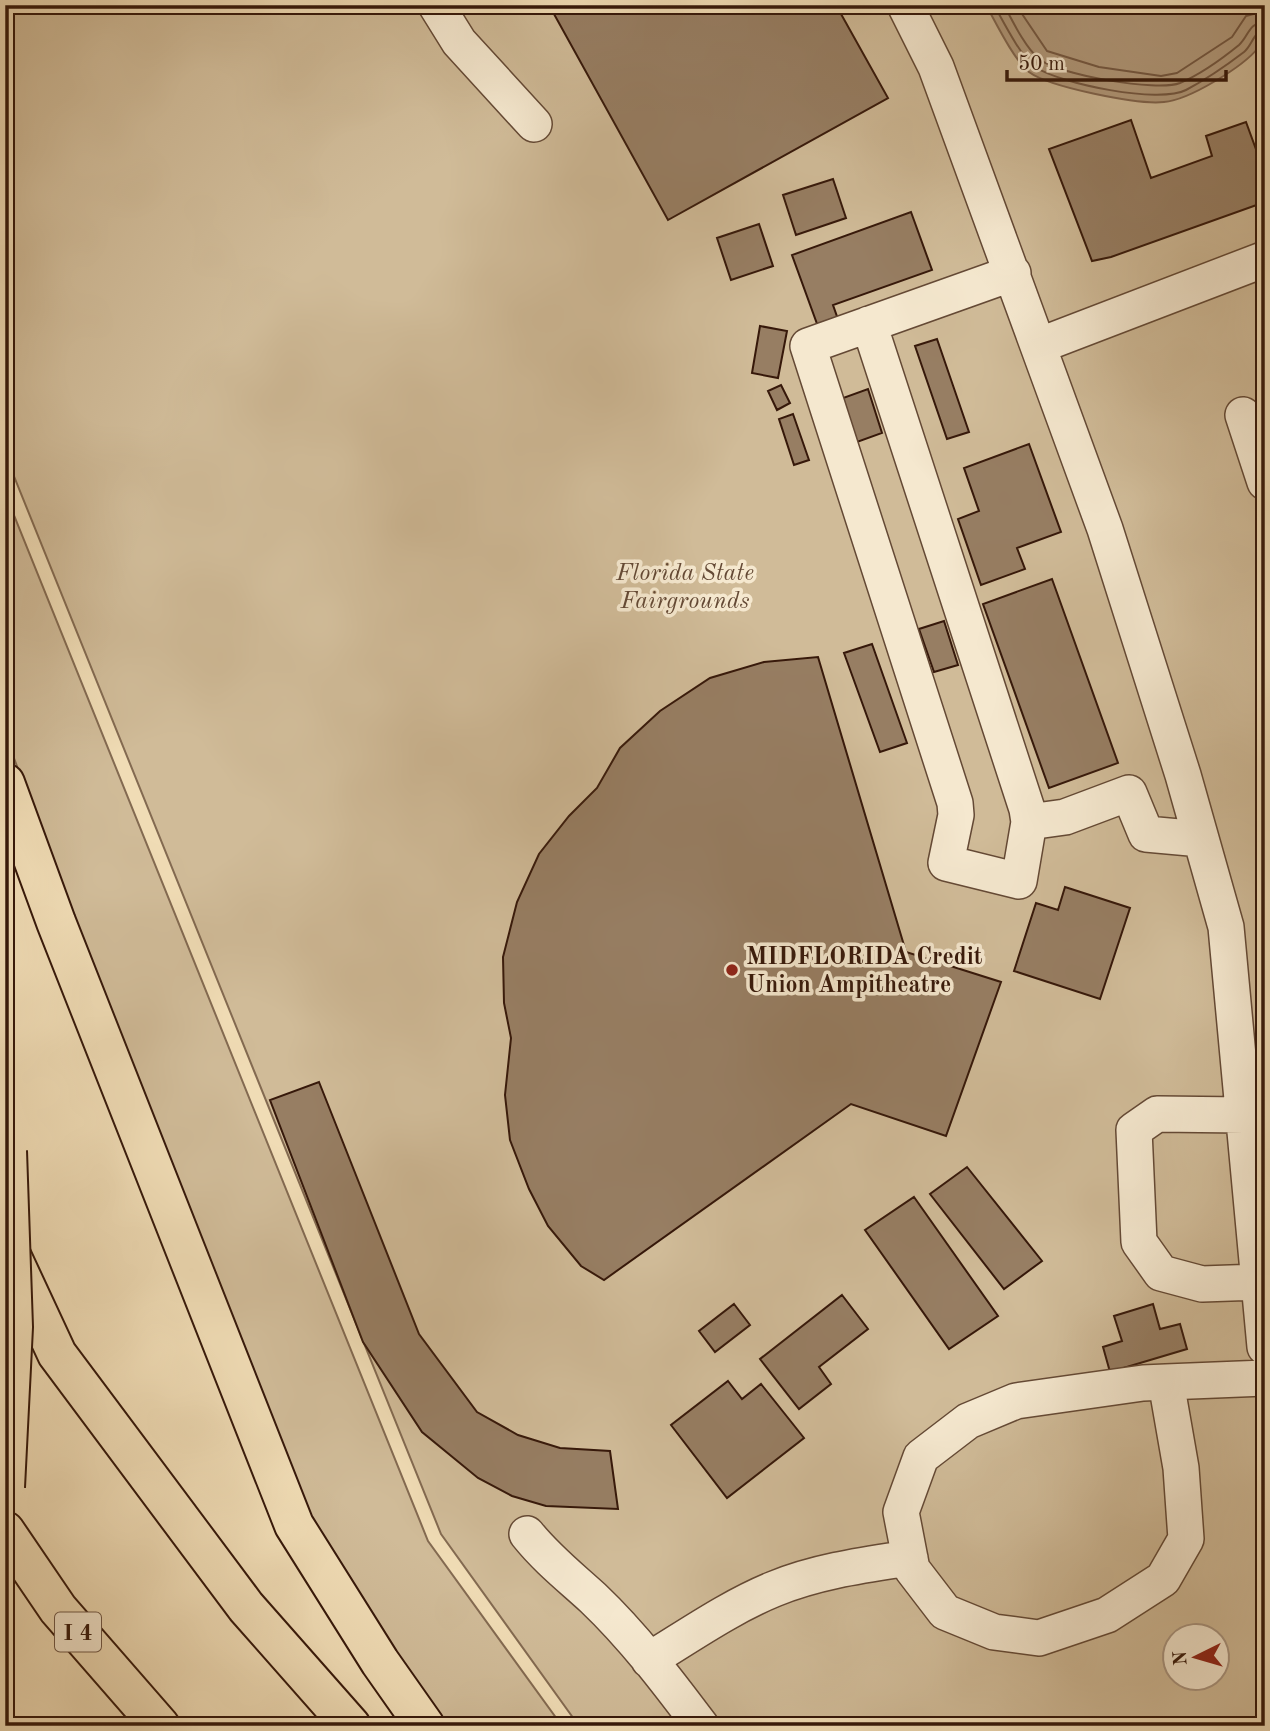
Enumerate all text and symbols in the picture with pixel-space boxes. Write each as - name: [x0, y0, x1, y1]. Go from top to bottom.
- scale bar: [1007, 38, 1226, 82]
- text: 50 m: [1018, 54, 1065, 75]
- park label: Florida State Fairgrounds: [615, 562, 754, 614]
- place label: MIDFLORIDA Credit Union Ampitheatre: [746, 946, 983, 998]
- marker: MIDFLORIDA Credit Union Ampitheatre: [724, 962, 740, 978]
- road number: I 4: [55, 1612, 101, 1652]
- north arrow: [1162, 1622, 1232, 1692]
- text: N: [1171, 1650, 1192, 1666]

